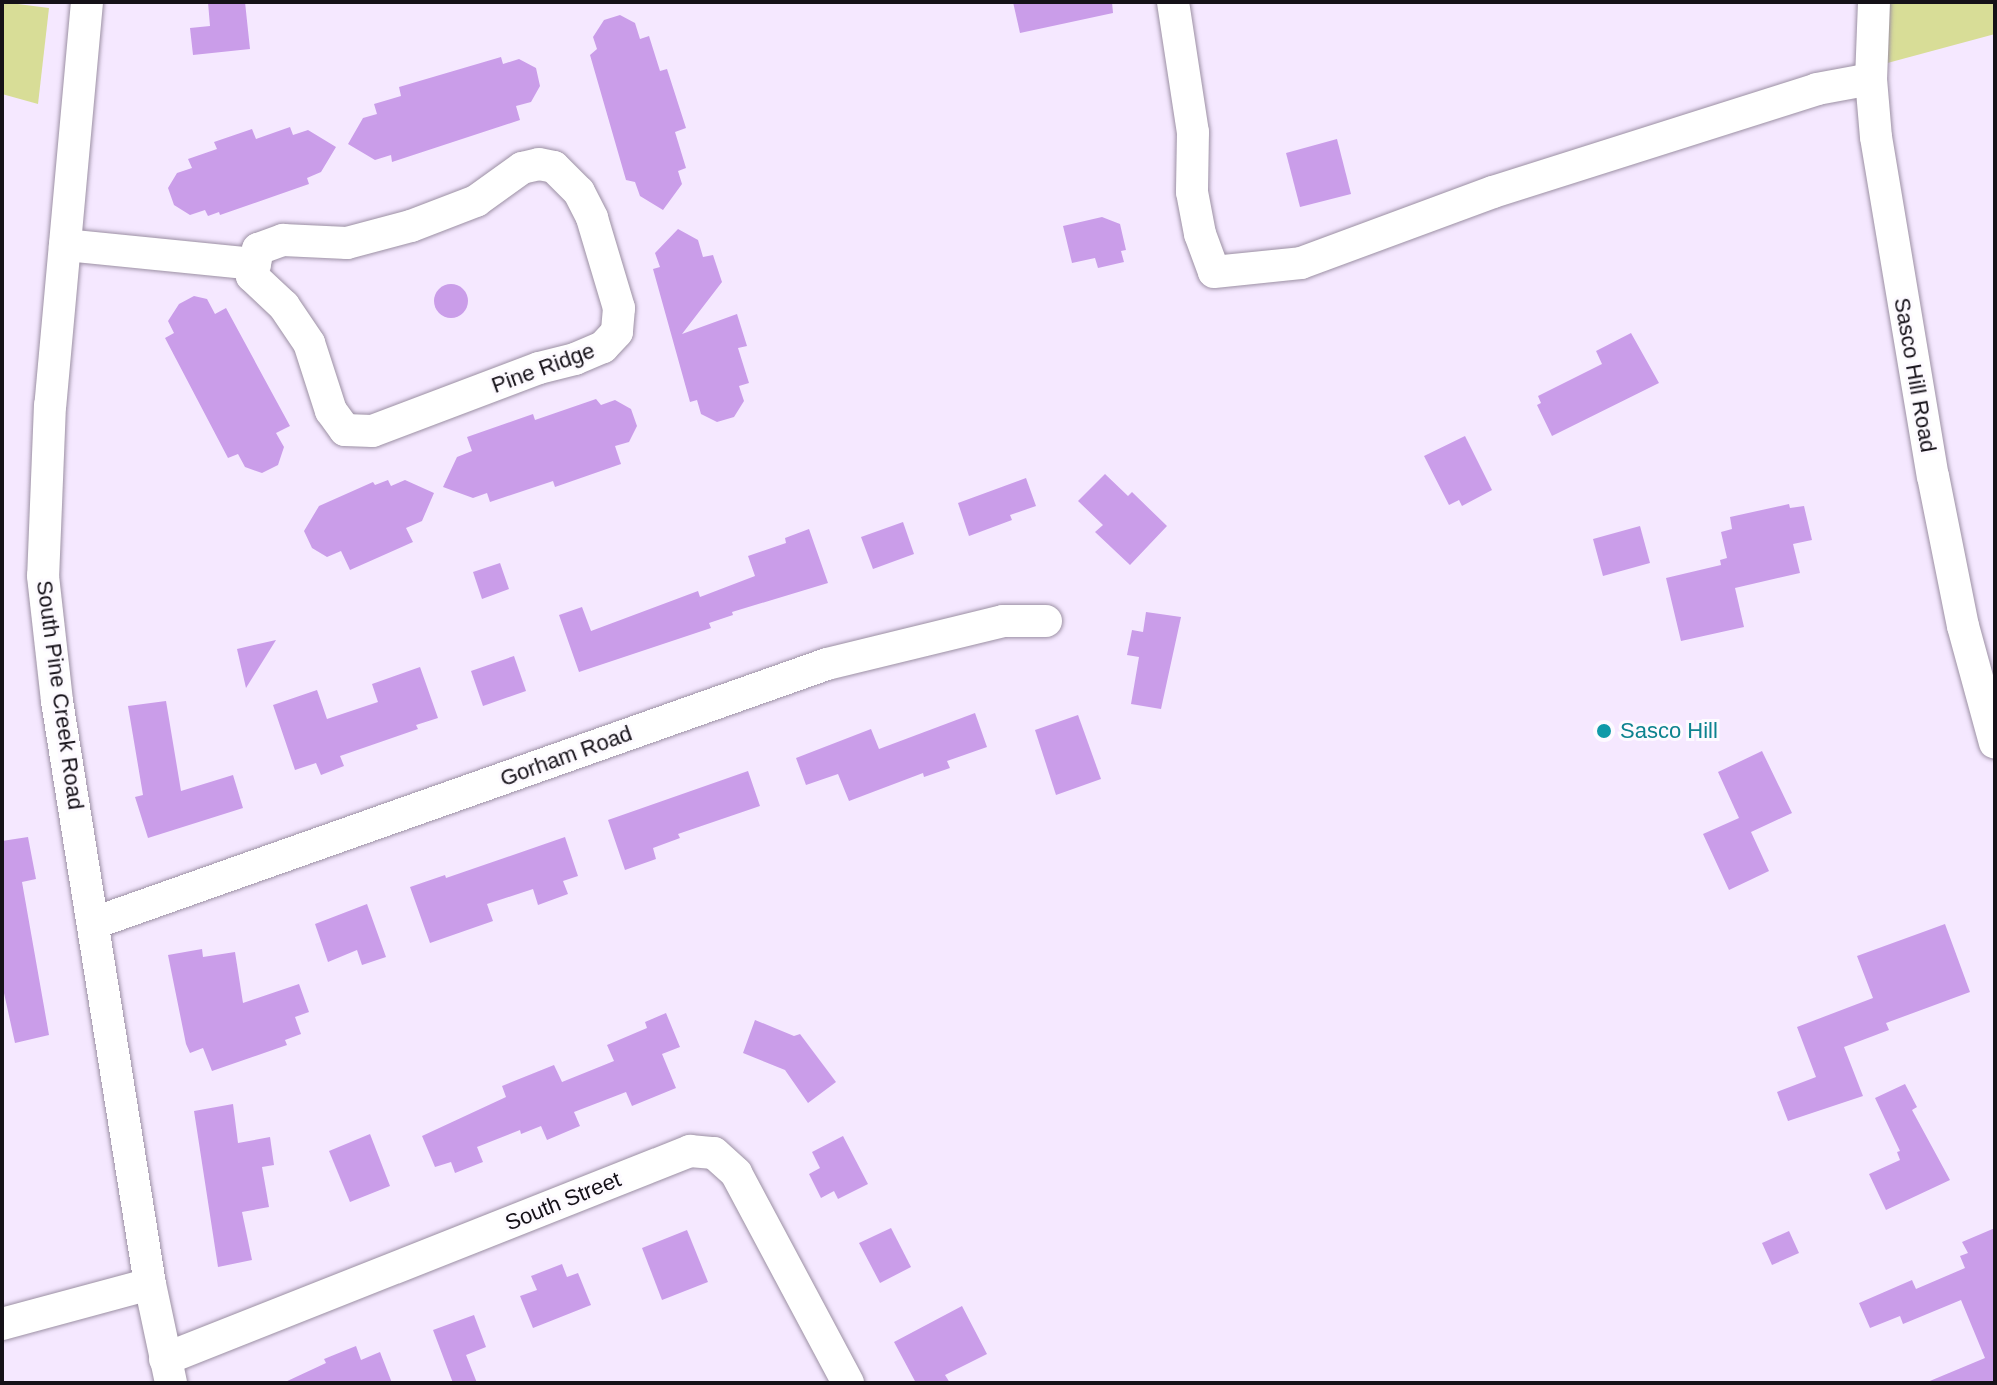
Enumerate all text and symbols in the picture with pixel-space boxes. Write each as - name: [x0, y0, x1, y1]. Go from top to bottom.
- street label: Sasco Hill Road: [1888, 296, 1942, 454]
- street label: Pine Ridge: [488, 337, 598, 399]
- street label: South Pine Creek Road: [31, 579, 89, 811]
- place label: Sasco Hill: [1620, 718, 1718, 744]
- street label: Gorham Road: [497, 720, 635, 792]
- marker: Sasco Hill: [1595, 722, 1613, 740]
- street label: South Street: [501, 1166, 625, 1236]

